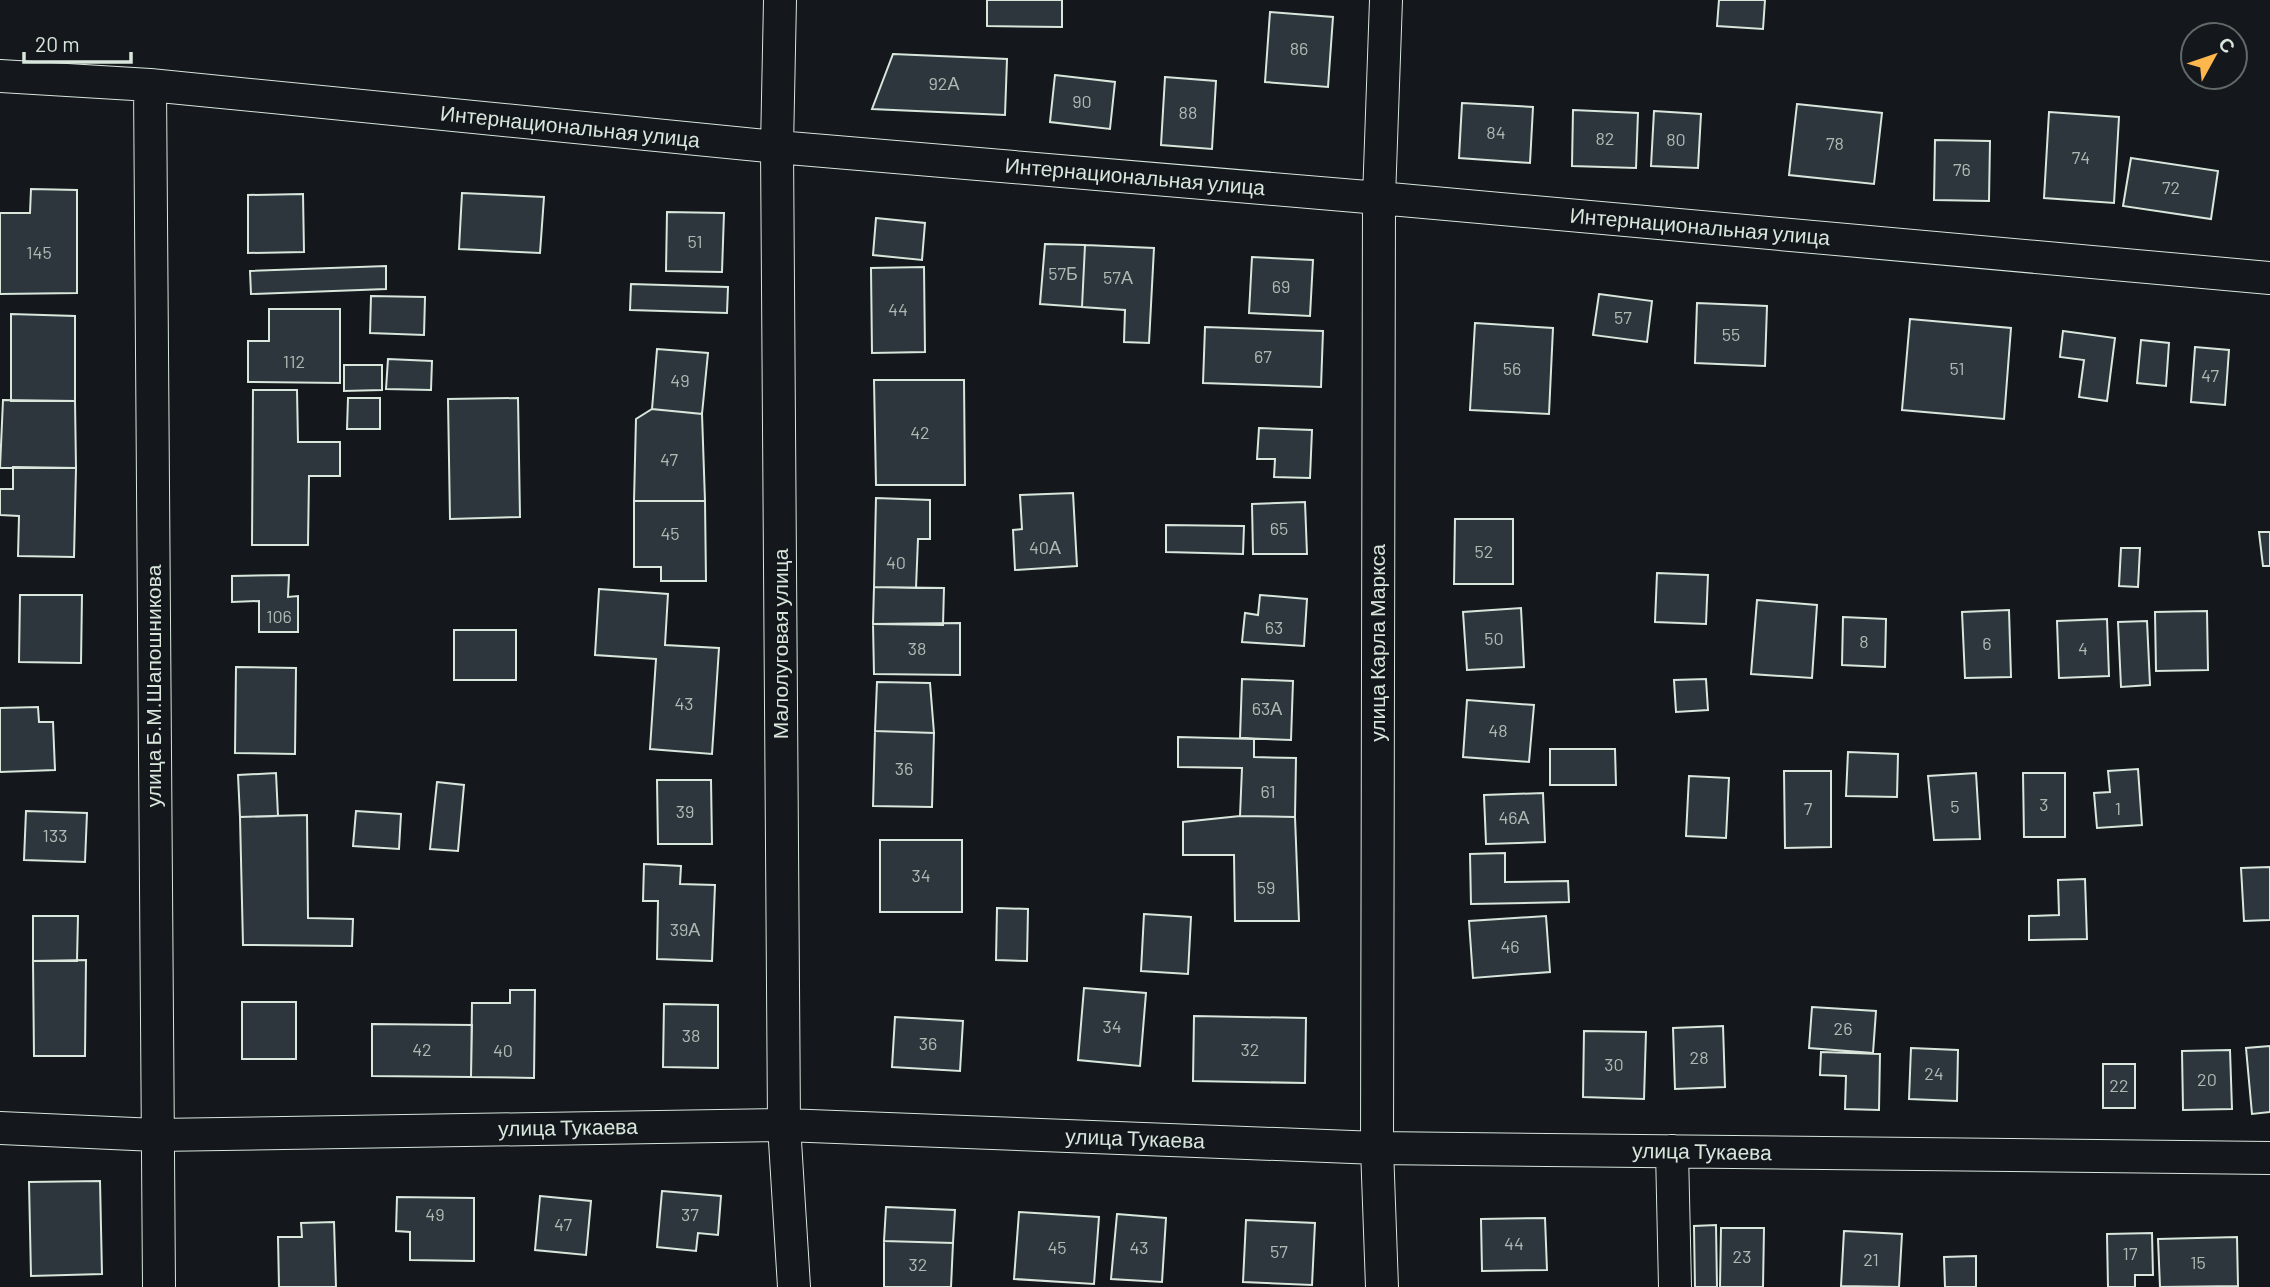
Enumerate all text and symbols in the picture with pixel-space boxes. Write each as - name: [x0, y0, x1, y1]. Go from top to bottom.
- scale bar: [24, 21, 131, 65]
- north arrow: [2179, 21, 2249, 91]
- text: 20 m: [35, 31, 80, 56]
- text: С: [2214, 32, 2241, 58]
- house number: 86: [1290, 37, 1308, 59]
- house number: 92А: [928, 72, 960, 94]
- house number: 90: [1072, 90, 1092, 112]
- street label: Интернациональная улица: [439, 99, 702, 152]
- house number: 88: [1179, 101, 1197, 123]
- house number: 84: [1486, 121, 1506, 143]
- house number: 82: [1595, 127, 1615, 149]
- house number: 80: [1666, 128, 1686, 150]
- house number: 78: [1826, 132, 1844, 154]
- house number: 74: [2072, 146, 2090, 168]
- street label: Интернациональная улица: [1004, 152, 1267, 199]
- house number: 76: [1953, 158, 1971, 180]
- house number: 72: [2162, 176, 2180, 198]
- street label: Интернациональная улица: [1569, 202, 1832, 249]
- house number: 51: [687, 230, 703, 252]
- house number: 145: [26, 241, 52, 263]
- house number: 57Б: [1048, 262, 1078, 284]
- house number: 57А: [1103, 266, 1133, 288]
- house number: 69: [1272, 275, 1290, 297]
- house number: 44: [888, 298, 908, 320]
- house number: 57: [1614, 306, 1632, 328]
- house number: 55: [1722, 323, 1740, 345]
- house number: 67: [1254, 345, 1272, 367]
- house number: 112: [283, 350, 305, 372]
- house number: 56: [1503, 357, 1521, 379]
- house number: 51: [1949, 357, 1965, 379]
- house number: 47: [2201, 364, 2219, 386]
- house number: 49: [670, 369, 690, 391]
- house number: 42: [910, 421, 930, 443]
- house number: 47: [660, 448, 678, 470]
- house number: 65: [1270, 517, 1288, 539]
- house number: 45: [660, 522, 680, 544]
- house number: 40А: [1029, 536, 1061, 558]
- house number: 52: [1475, 540, 1493, 562]
- street label: улица Карла Маркса: [1364, 544, 1389, 742]
- street label: Малолуговая улица: [767, 548, 792, 739]
- house number: 40: [886, 551, 906, 573]
- street label: улица Б.М.Шапошникова: [140, 564, 165, 807]
- house number: 106: [266, 605, 292, 627]
- house number: 63: [1265, 616, 1283, 638]
- house number: 50: [1484, 627, 1504, 649]
- house number: 8: [1859, 630, 1869, 652]
- house number: 6: [1982, 632, 1992, 654]
- house number: 38: [908, 637, 926, 659]
- house number: 4: [2078, 637, 2088, 659]
- house number: 43: [674, 692, 694, 714]
- house number: 63А: [1252, 697, 1282, 719]
- house number: 48: [1488, 719, 1508, 741]
- house number: 36: [895, 757, 913, 779]
- house number: 61: [1260, 780, 1276, 802]
- house number: 3: [2039, 793, 2049, 815]
- house number: 5: [1950, 795, 1960, 817]
- house number: 7: [1804, 797, 1813, 819]
- house number: 1: [2115, 797, 2121, 819]
- house number: 39: [676, 800, 694, 822]
- house number: 46А: [1498, 806, 1530, 828]
- house number: 133: [43, 824, 67, 846]
- house number: 34: [911, 864, 931, 886]
- house number: 59: [1257, 876, 1275, 898]
- house number: 39А: [670, 918, 700, 940]
- house number: 46: [1500, 935, 1520, 957]
- house number: 34: [1102, 1015, 1122, 1037]
- house number: 26: [1834, 1017, 1852, 1039]
- house number: 38: [682, 1024, 700, 1046]
- house number: 36: [919, 1032, 937, 1054]
- house number: 42: [412, 1038, 432, 1060]
- house number: 32: [1241, 1038, 1259, 1060]
- house number: 40: [493, 1039, 513, 1061]
- house number: 28: [1689, 1046, 1709, 1068]
- house number: 30: [1604, 1053, 1624, 1075]
- house number: 24: [1924, 1062, 1944, 1084]
- house number: 20: [2197, 1068, 2217, 1090]
- house number: 22: [2109, 1074, 2129, 1096]
- street label: улица Тукаева: [498, 1113, 638, 1140]
- street label: улица Тукаева: [1065, 1123, 1206, 1152]
- street label: улица Тукаева: [1632, 1137, 1772, 1164]
- house number: 49: [425, 1203, 445, 1225]
- house number: 37: [681, 1203, 699, 1225]
- house number: 47: [554, 1213, 572, 1235]
- house number: 44: [1504, 1232, 1524, 1254]
- house number: 45: [1047, 1236, 1067, 1258]
- house number: 43: [1129, 1236, 1149, 1258]
- house number: 57: [1270, 1240, 1288, 1262]
- house number: 17: [2123, 1242, 2138, 1264]
- house number: 23: [1733, 1245, 1751, 1267]
- house number: 21: [1863, 1248, 1879, 1270]
- house number: 15: [2190, 1251, 2206, 1273]
- house number: 32: [909, 1253, 927, 1275]

